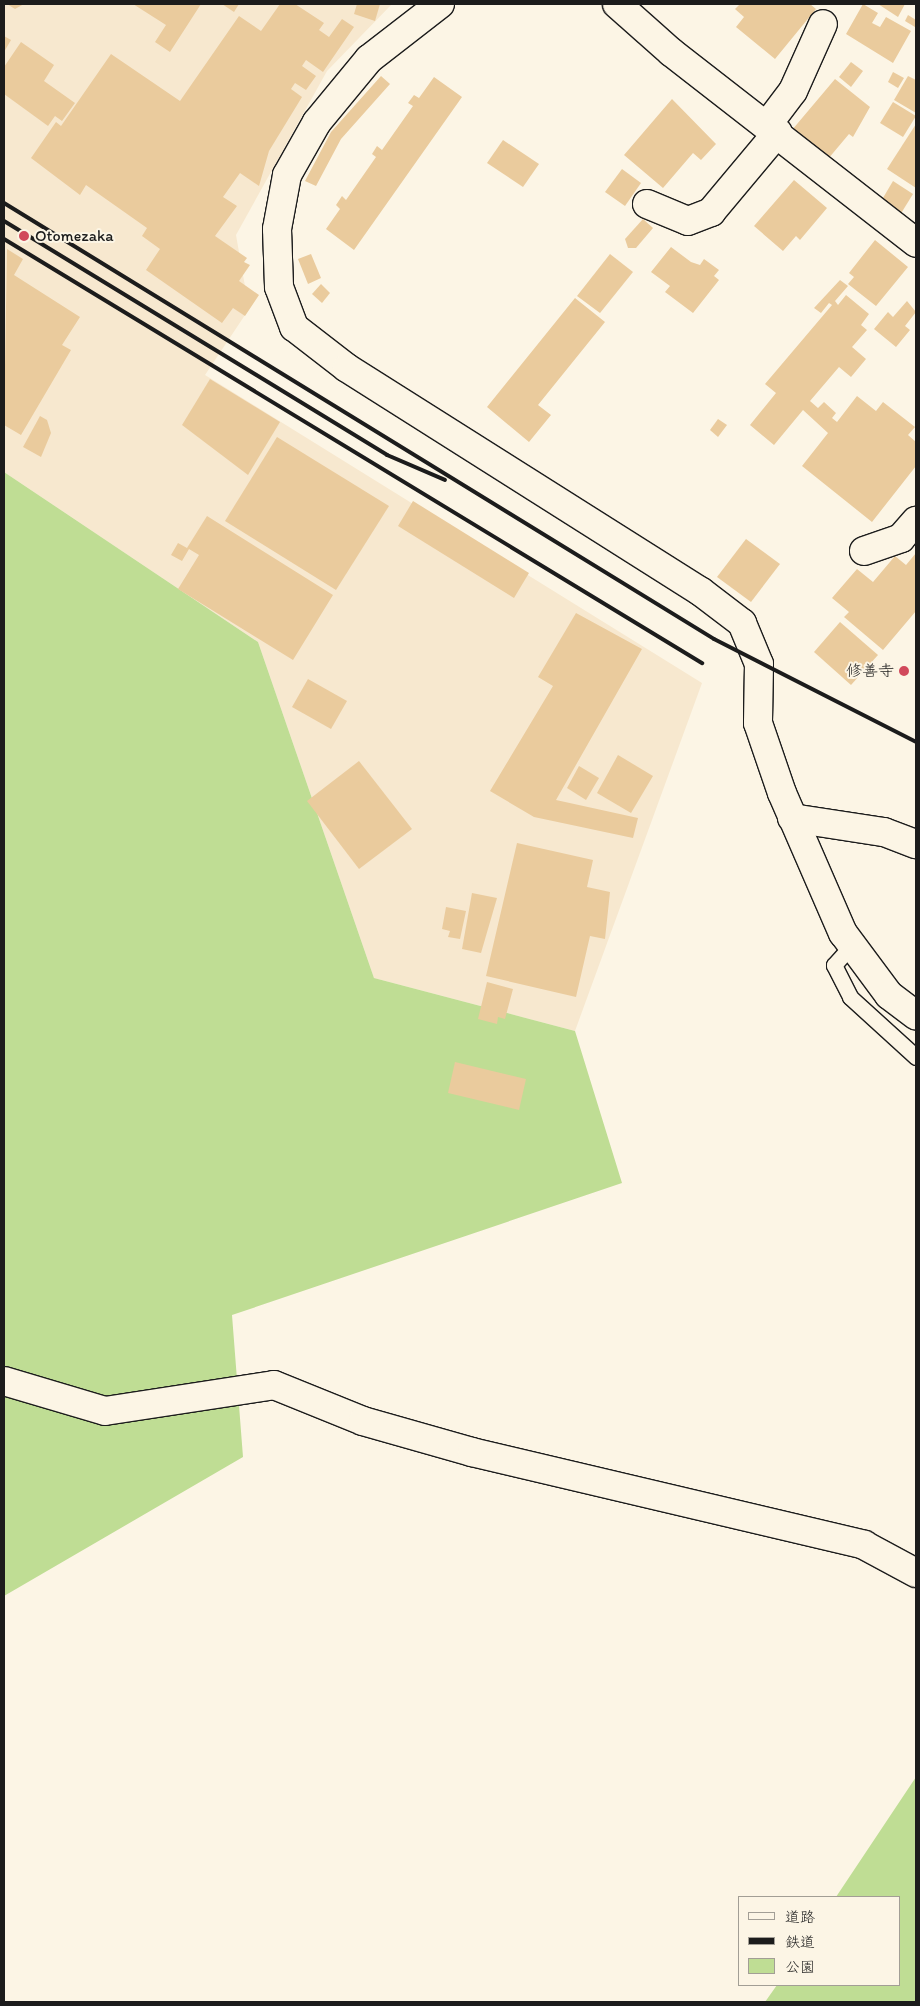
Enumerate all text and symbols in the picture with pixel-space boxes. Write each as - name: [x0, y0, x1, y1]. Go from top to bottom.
- place label: Otomezaka: [35, 226, 114, 246]
- marker: Otomezaka: [17, 229, 31, 243]
- place label: 修善寺: [846, 661, 894, 681]
- marker: 修善寺: [898, 665, 910, 677]
- legend: [738, 1896, 900, 1986]
- text: 道路: [785, 1908, 815, 1926]
- text: 鉄道: [785, 1933, 815, 1951]
- text: 公園: [785, 1958, 815, 1976]

